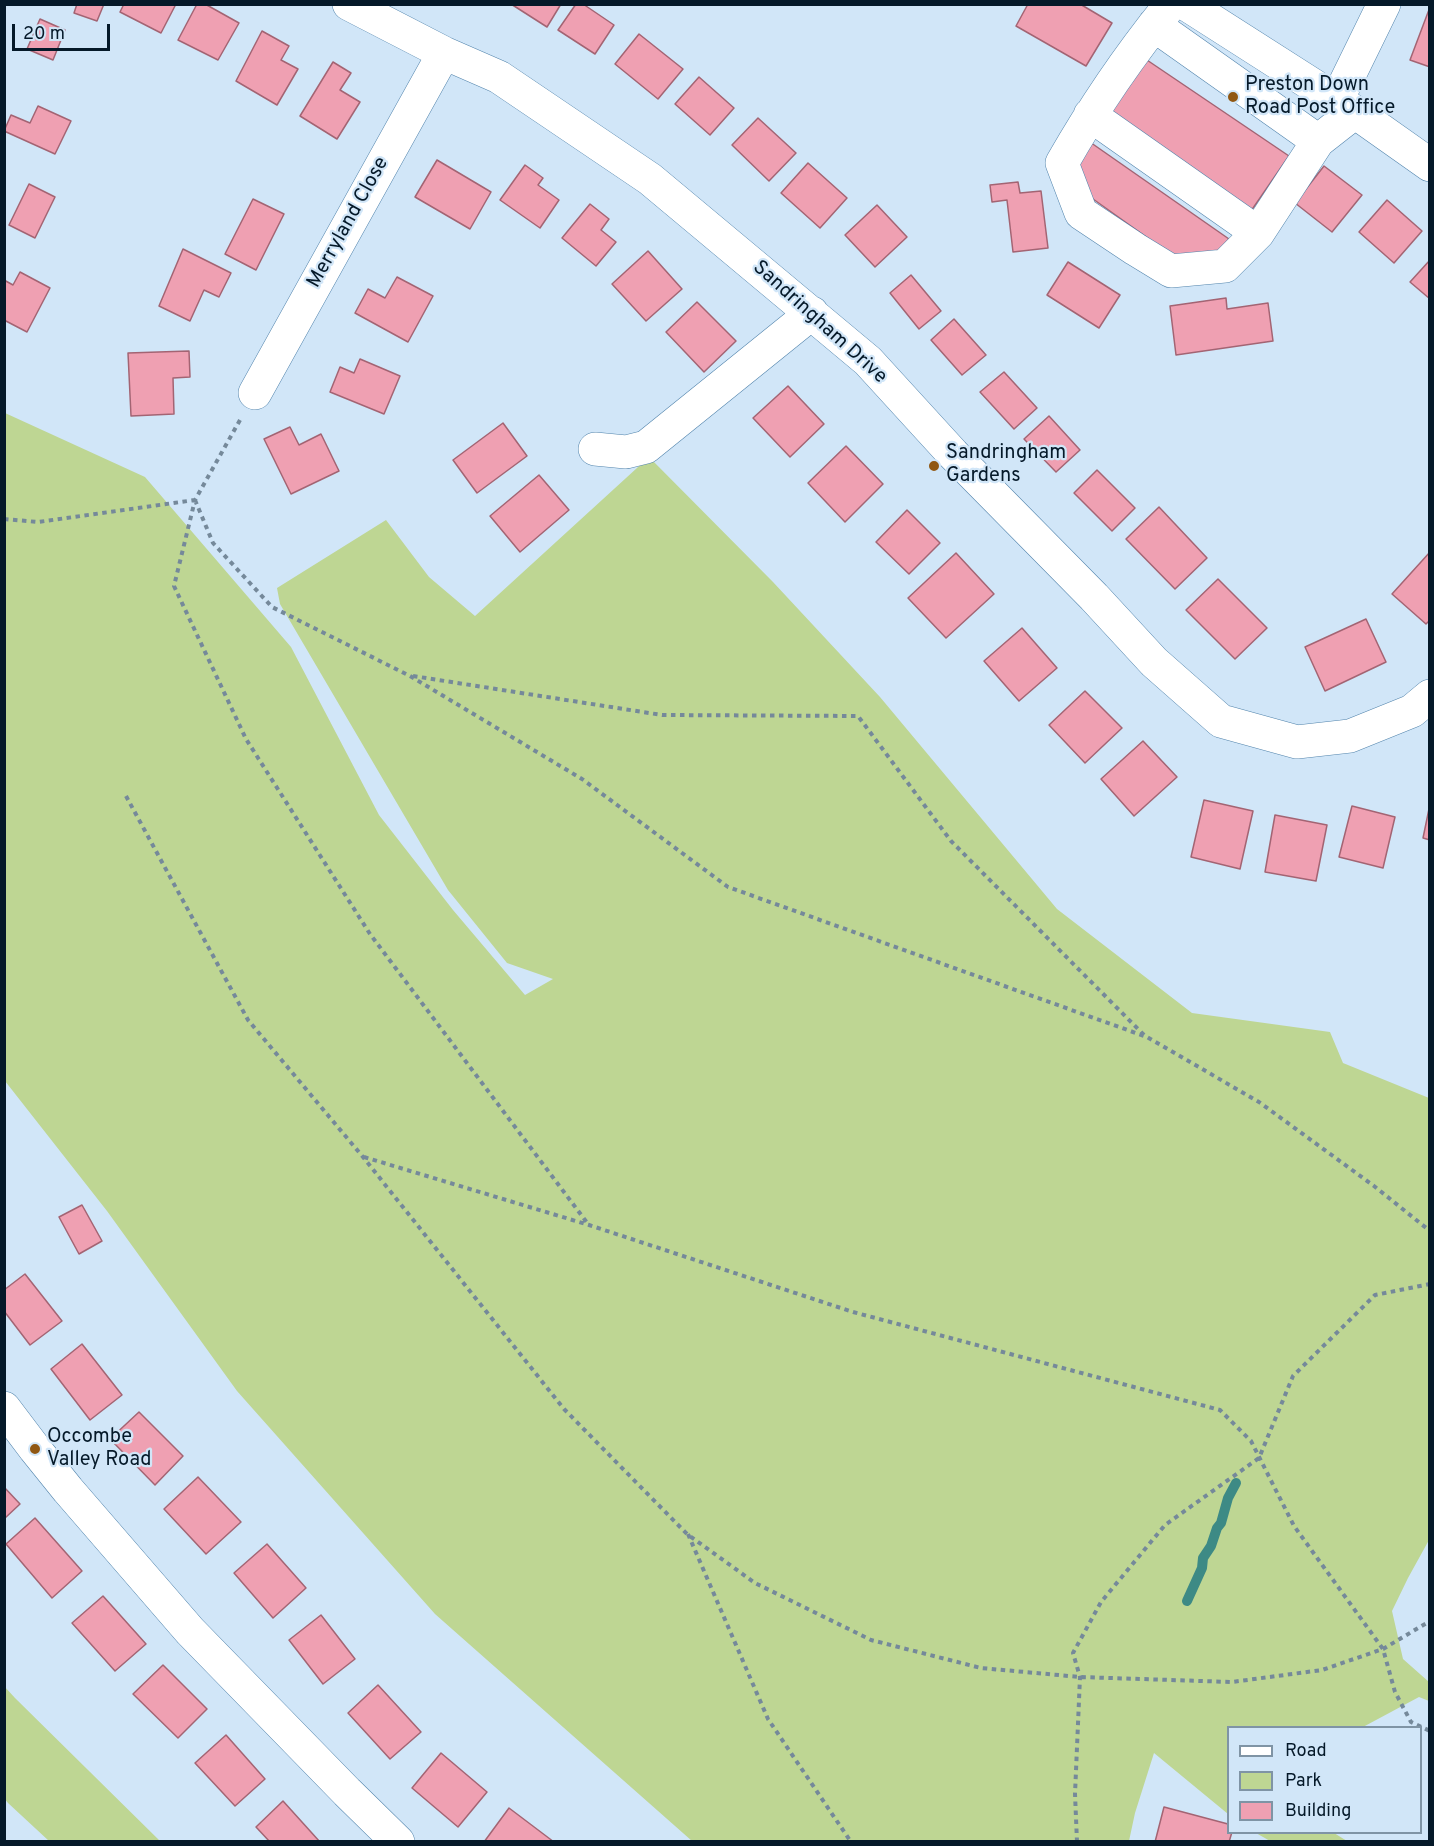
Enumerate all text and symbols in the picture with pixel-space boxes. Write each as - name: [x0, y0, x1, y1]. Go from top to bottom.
- scale bar: [15, 12, 112, 50]
- text: 20 m: [23, 23, 65, 46]
- place label: Preston Down Road Post Office: [1245, 74, 1395, 121]
- marker: Preston Down Road Post Office: [1226, 90, 1240, 104]
- street label: Merryland Close: [303, 153, 395, 293]
- street label: Sandringham Drive: [747, 256, 891, 390]
- place label: Sandringham Gardens: [946, 442, 1066, 489]
- marker: Sandringham Gardens: [927, 459, 941, 473]
- place label: Occombe Valley Road: [47, 1426, 152, 1473]
- marker: Occombe Valley Road: [28, 1442, 42, 1456]
- legend: [1227, 1726, 1422, 1834]
- text: Road: [1285, 1740, 1327, 1763]
- text: Park: [1285, 1770, 1322, 1793]
- text: Building: [1285, 1800, 1351, 1823]

